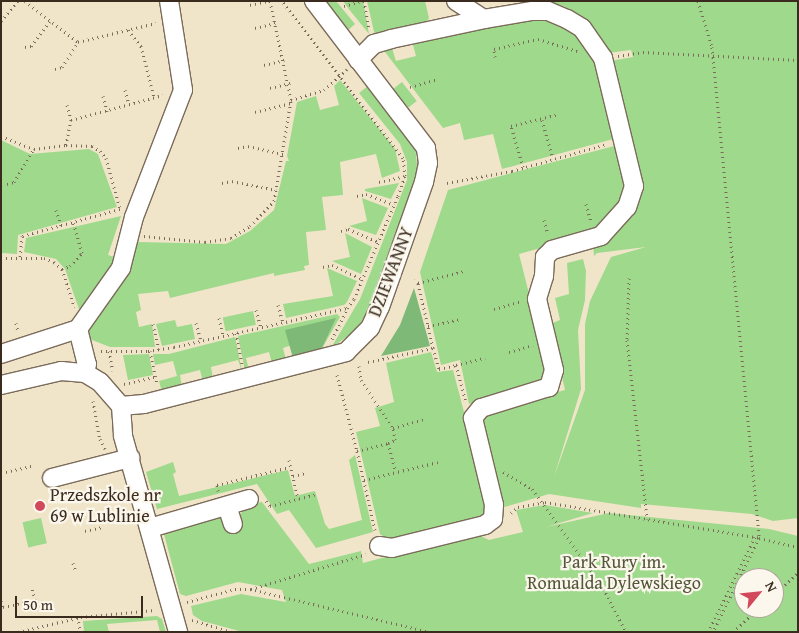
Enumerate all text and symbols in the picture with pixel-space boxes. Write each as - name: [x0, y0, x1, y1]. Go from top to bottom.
- street label: DZIEWANNY: [364, 224, 418, 320]
- place label: Przedszkole nr 69 w Lublinie: [50, 485, 161, 528]
- marker: Przedszkole nr 69 w Lublinie: [34, 500, 46, 512]
- park label: Park Rury im. Romualda Dylewskiego: [527, 552, 701, 594]
- north arrow: [734, 568, 784, 618]
- text: N: [760, 578, 782, 595]
- scale bar: [18, 586, 145, 618]
- text: 50 m: [23, 594, 53, 615]

